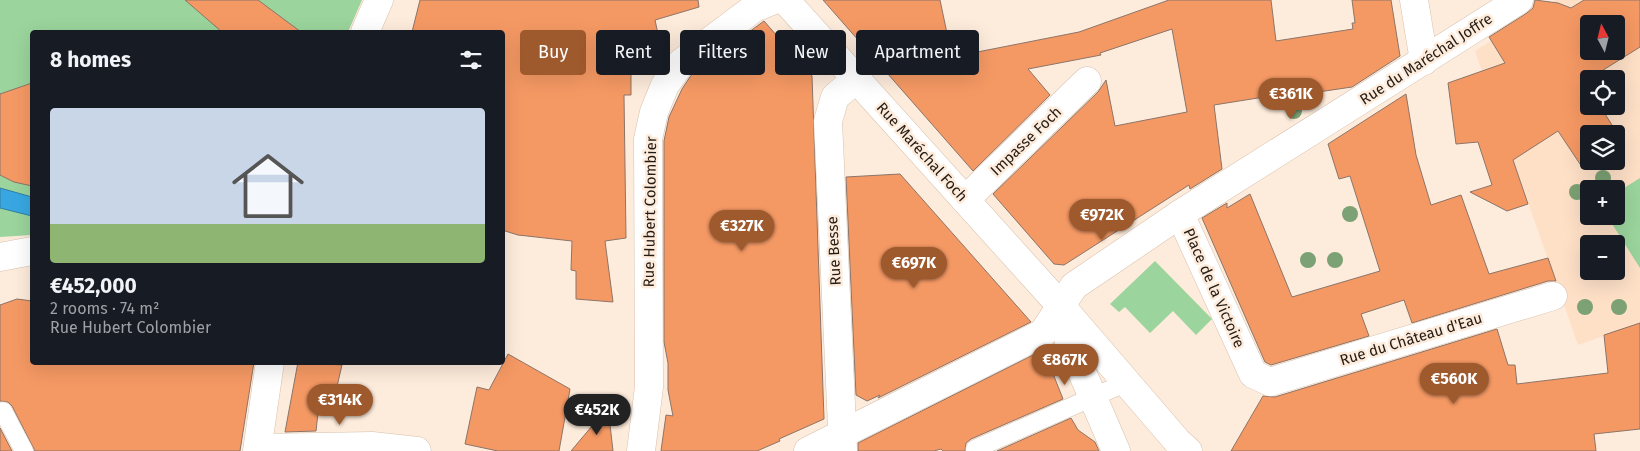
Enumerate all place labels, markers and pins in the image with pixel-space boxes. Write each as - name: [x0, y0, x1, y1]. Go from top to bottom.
- pin: €361K: [1256, 78, 1326, 120]
- pin: €972K: [1067, 198, 1137, 241]
- pin: €327K: [707, 210, 777, 252]
- pin: €697K: [879, 246, 949, 289]
- pin: €867K: [1030, 344, 1100, 386]
- pin: €560K: [1419, 362, 1489, 405]
- pin: €314K: [305, 384, 375, 426]
- pin: €452K: [562, 394, 632, 436]

